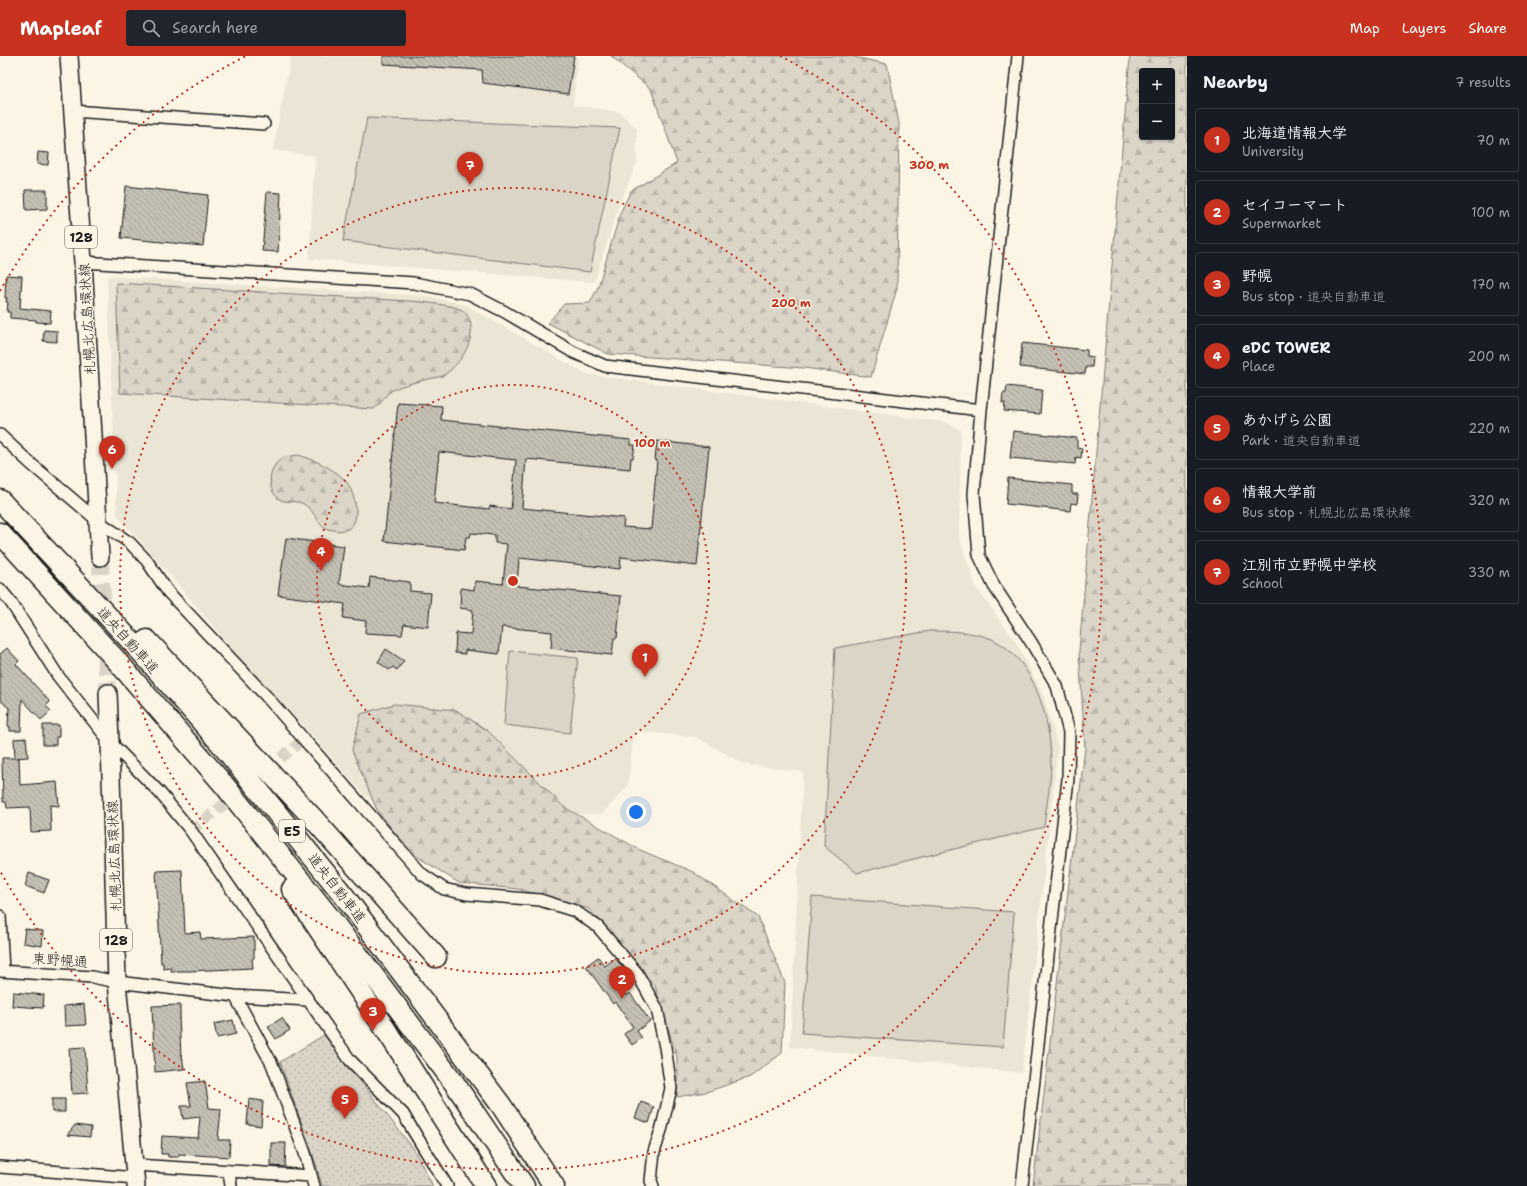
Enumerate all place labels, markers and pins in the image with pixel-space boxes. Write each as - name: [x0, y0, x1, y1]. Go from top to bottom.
- pin: 7: [457, 152, 483, 185]
- pin: 6: [99, 436, 125, 469]
- pin: 4: [308, 538, 334, 571]
- centre of rings: [506, 574, 520, 588]
- pin: 1: [632, 644, 658, 677]
- pin: 2: [609, 966, 635, 999]
- pin: 3: [360, 998, 386, 1031]
- pin: 5: [332, 1086, 358, 1119]

